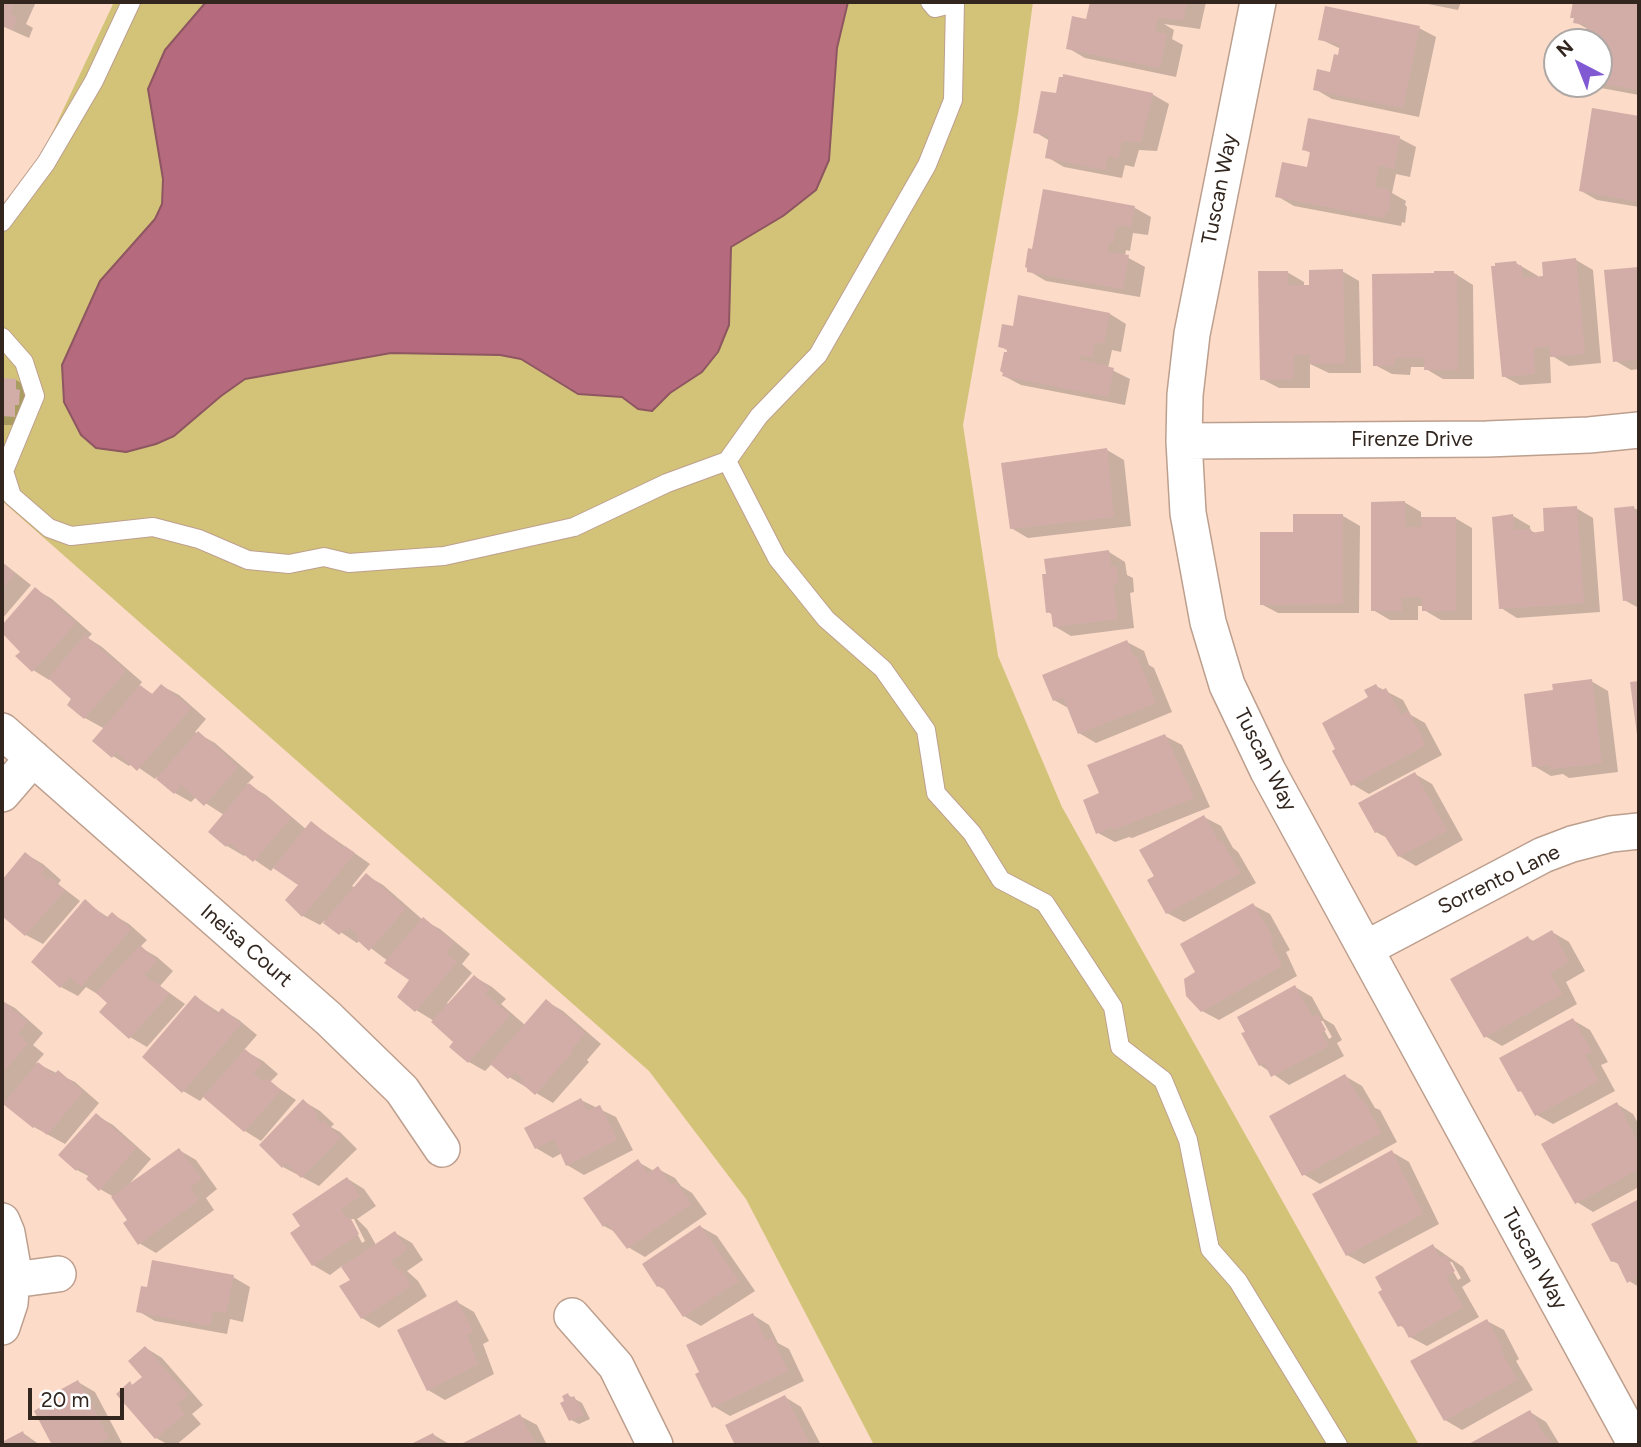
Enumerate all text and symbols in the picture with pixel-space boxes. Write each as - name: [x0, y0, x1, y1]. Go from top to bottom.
- north arrow: [1543, 28, 1613, 98]
- text: N: [1552, 35, 1578, 62]
- street label: Tuscan Way: [1197, 132, 1243, 246]
- street label: Firenze Drive: [1351, 427, 1473, 453]
- street label: Tuscan Way: [1228, 704, 1302, 816]
- street label: Sorrento Lane: [1434, 840, 1564, 920]
- street label: Ineisa Court: [195, 899, 297, 993]
- street label: Tuscan Way: [1496, 1204, 1572, 1314]
- scale bar: [32, 1374, 128, 1418]
- text: 20 m: [41, 1387, 89, 1412]

